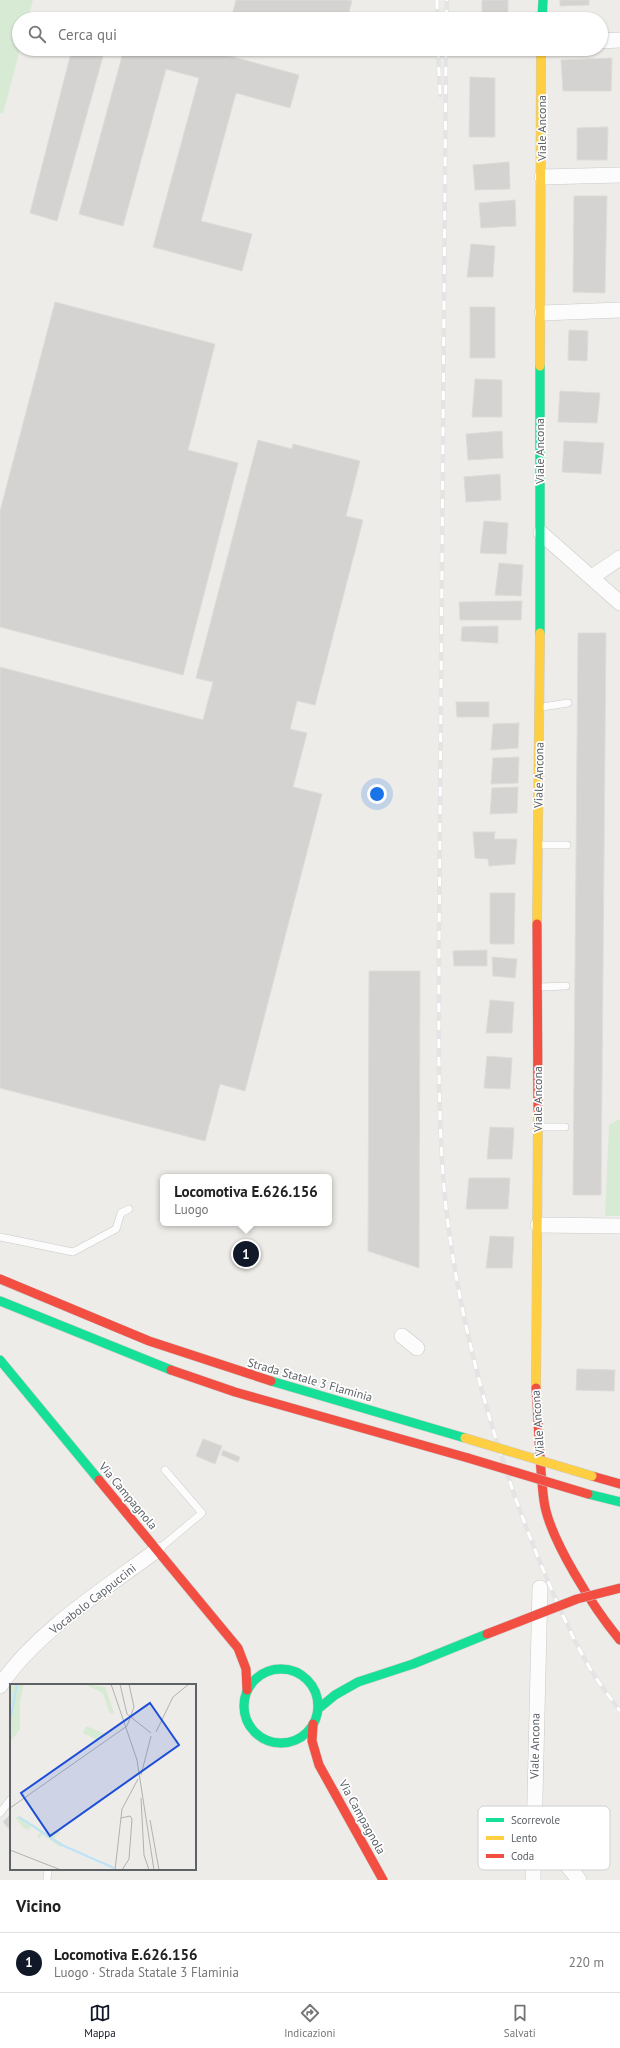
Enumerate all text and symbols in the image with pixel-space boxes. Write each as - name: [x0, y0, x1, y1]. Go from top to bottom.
- search box: [12, 12, 608, 56]
- icon: search: [26, 23, 48, 45]
- text: Cerca qui: [58, 25, 117, 44]
- street label: Viale Ancona: [534, 95, 549, 162]
- street label: Viale Ancona: [532, 418, 547, 485]
- street label: Viale Ancona: [530, 742, 547, 809]
- your location: [367, 784, 387, 804]
- street label: Viale Ancona: [530, 1066, 545, 1133]
- popup: [160, 1174, 332, 1226]
- text: Locomotiva E.626.156: [174, 1182, 318, 1201]
- text: Luogo: [174, 1201, 209, 1218]
- pin: 1: [233, 1239, 259, 1269]
- street label: Strada Statale 3 Flaminia: [246, 1354, 374, 1405]
- street label: Viale Ancona: [528, 1390, 547, 1458]
- street label: Via Campagnola: [95, 1458, 161, 1532]
- street label: Vocabolo Cappuccini: [46, 1560, 139, 1638]
- inset map: [10, 1684, 196, 1870]
- street label: Viale Ancona: [526, 1713, 543, 1780]
- street label: Via Campagnola: [335, 1776, 389, 1857]
- legend: [478, 1806, 610, 1870]
- text: Scorrevole: [511, 1813, 561, 1827]
- text: Lento: [511, 1831, 537, 1845]
- text: Coda: [511, 1849, 534, 1863]
- text: Vicino: [16, 1895, 61, 1917]
- text: Locomotiva E.626.156: [54, 1945, 198, 1964]
- text: 1: [25, 1954, 33, 1971]
- text: 220 m: [569, 1954, 604, 1971]
- text: Luogo · Strada Statale 3 Flaminia: [54, 1964, 239, 1981]
- tab: Mappa: [84, 2002, 116, 2040]
- tab: Indicazioni: [284, 2002, 335, 2040]
- tab: Salvati: [504, 2002, 536, 2040]

